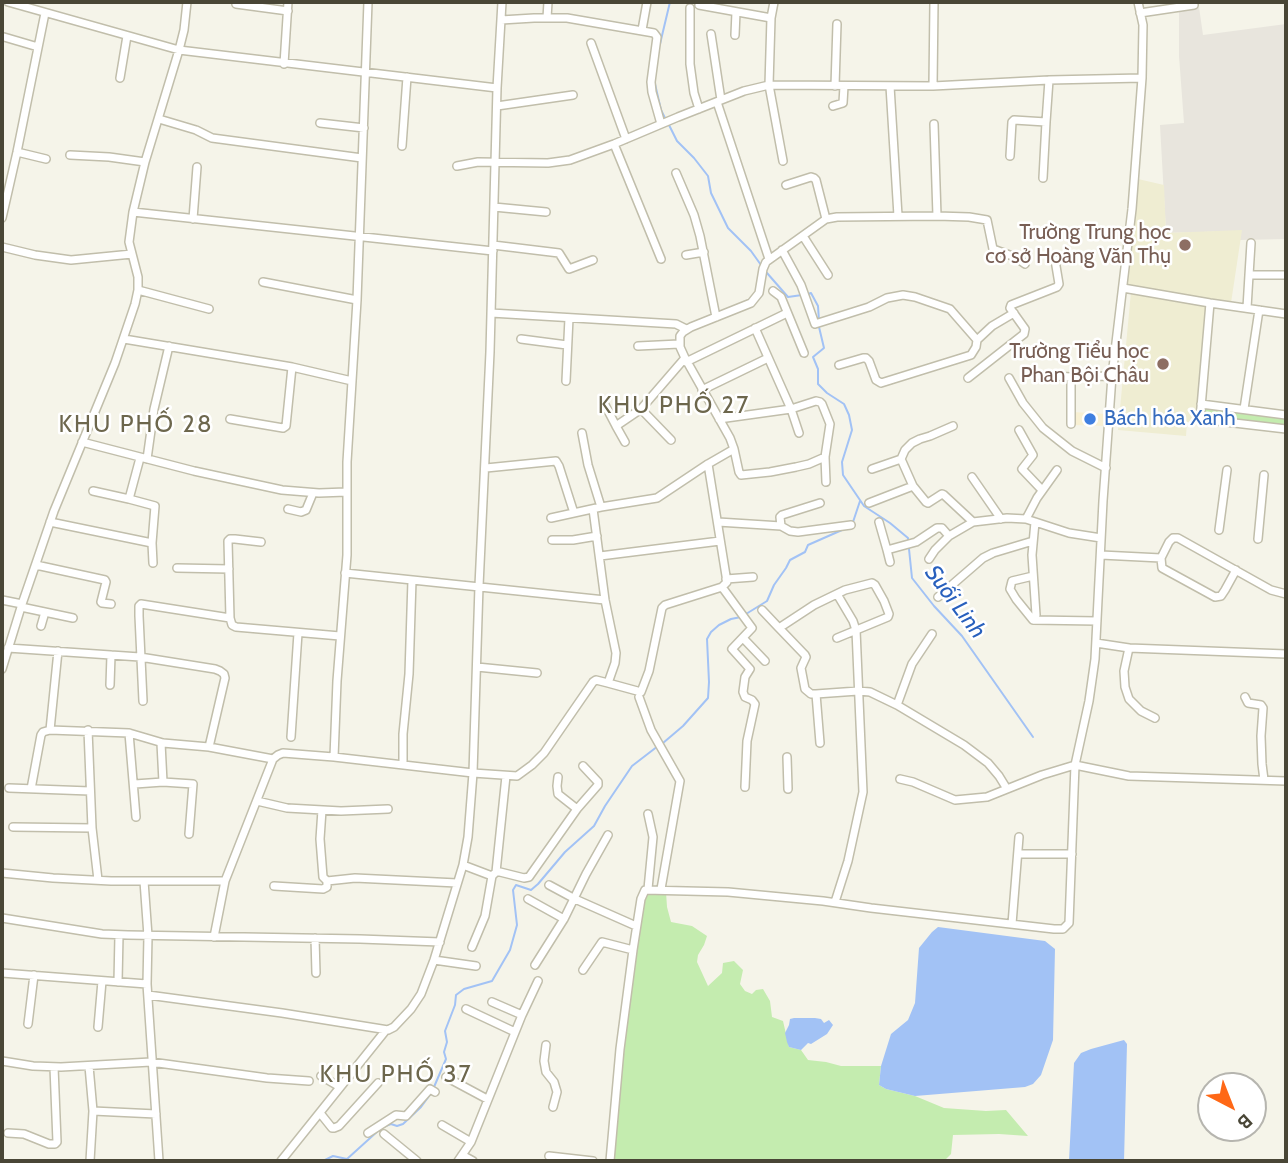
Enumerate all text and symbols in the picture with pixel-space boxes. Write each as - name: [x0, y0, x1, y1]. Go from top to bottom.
- place label: Trường Trung học cơ sở Hoàng Văn Thụ: [985, 220, 1171, 270]
- marker: Trường Trung học cơ sở Hoàng Văn Thụ: [1177, 237, 1193, 253]
- place label: Trường Tiểu học Phan Bội Châu: [1009, 339, 1149, 389]
- marker: Trường Tiểu học Phan Bội Châu: [1155, 356, 1171, 372]
- district label: KHU PHỐ 27: [599, 392, 749, 420]
- place label: Bách hóa Xanh: [1104, 406, 1236, 432]
- district label: KHU PHỐ 28: [60, 411, 212, 439]
- marker: Bách hóa Xanh: [1082, 411, 1098, 427]
- water label: Suối Linh: [919, 560, 991, 644]
- district label: KHU PHỐ 37: [321, 1061, 471, 1089]
- north arrow: [1197, 1072, 1267, 1142]
- text: B: [1233, 1109, 1257, 1134]

